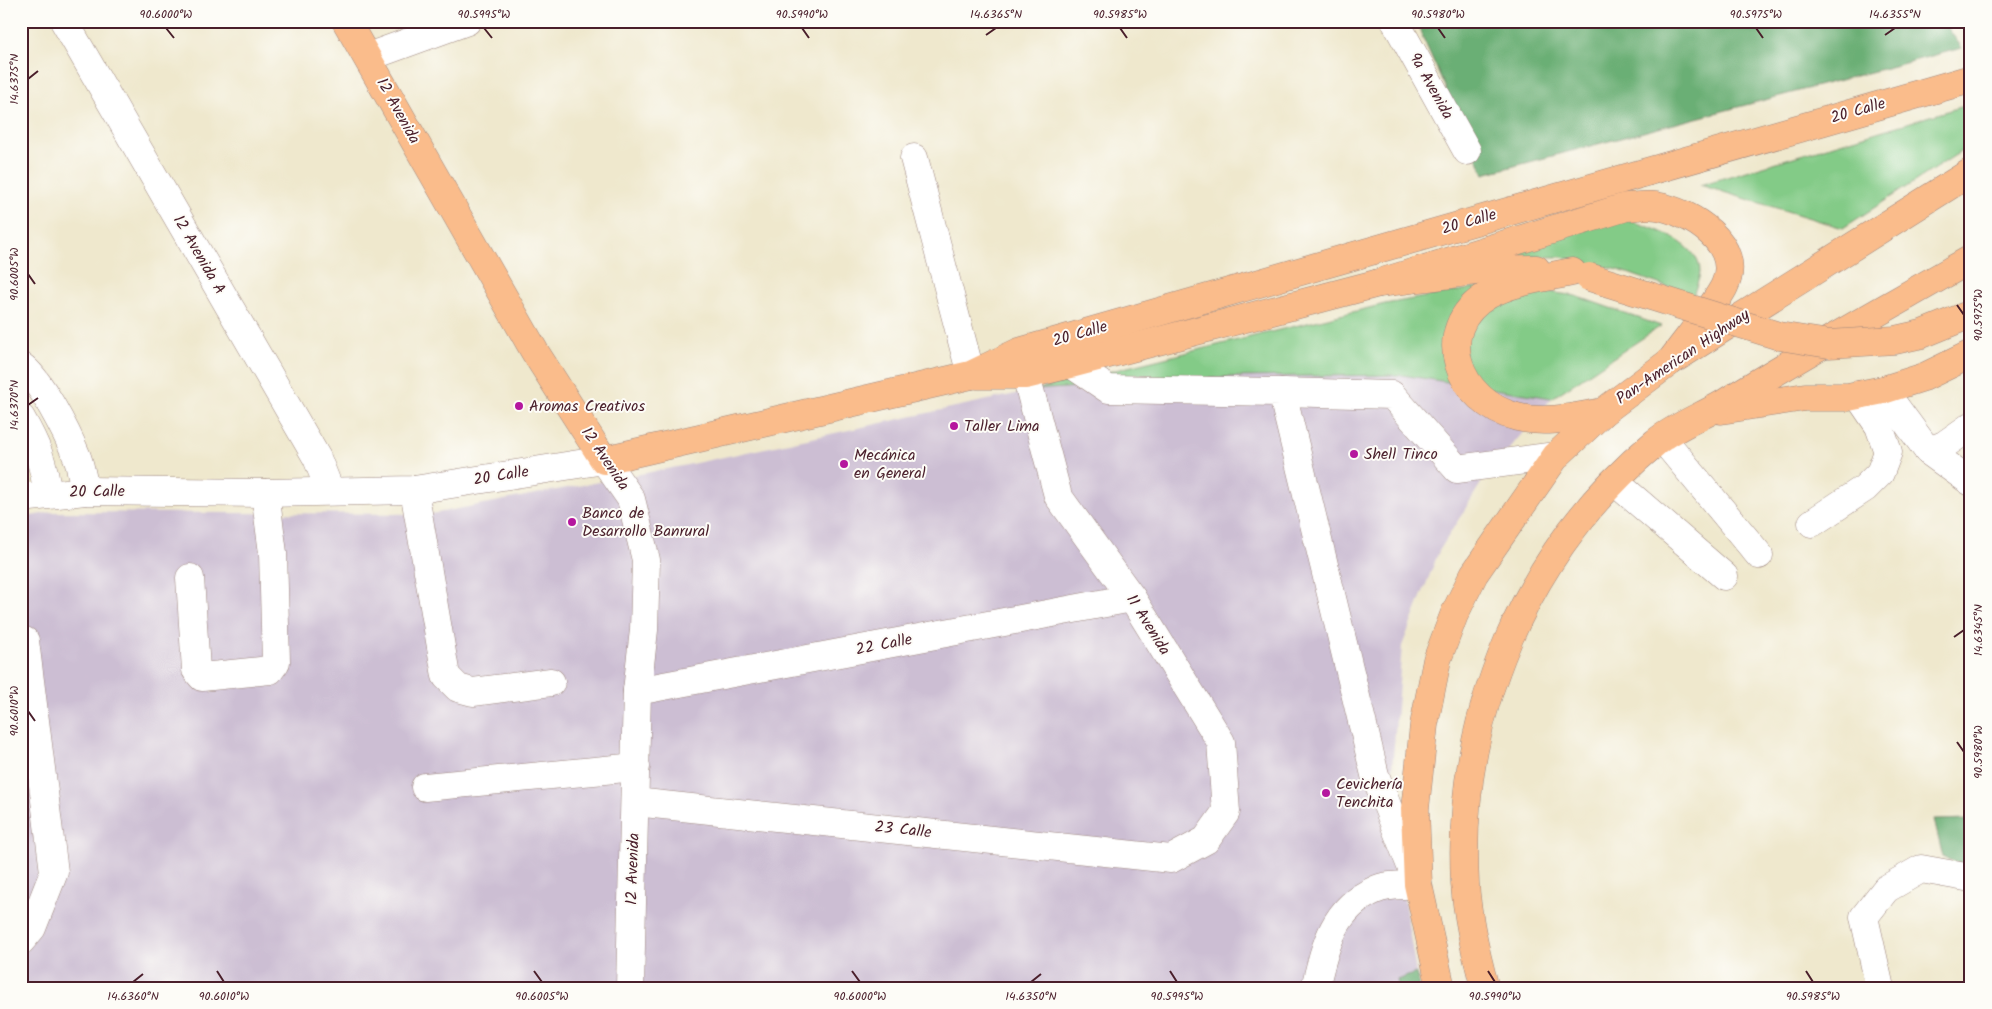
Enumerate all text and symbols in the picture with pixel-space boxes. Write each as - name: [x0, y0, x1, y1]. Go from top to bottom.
- text: 90.6000°W: [140, 5, 192, 24]
- text: 90.5995°W: [458, 5, 510, 24]
- text: 90.5990°W: [776, 5, 828, 24]
- text: 14.6365°N: [970, 5, 1022, 24]
- text: 90.5985°W: [1093, 5, 1147, 24]
- text: 90.5980°W: [1411, 5, 1465, 24]
- text: 90.5975°W: [1730, 5, 1782, 24]
- text: 14.6355°N: [1869, 5, 1921, 24]
- street label: 9a Avenida: [1402, 48, 1460, 124]
- text: 14.6375°N: [5, 54, 24, 104]
- street label: 12 Avenida: [370, 73, 426, 149]
- street label: 20 Calle: [1828, 91, 1888, 131]
- street label: 20 Calle: [1439, 202, 1499, 242]
- street label: 12 Avenida A: [166, 210, 232, 300]
- text: 90.6005°W: [5, 247, 24, 301]
- text: 90.5975°W: [1969, 289, 1988, 341]
- street label: Pan-American Highway: [1611, 302, 1755, 411]
- street label: 20 Calle: [1050, 314, 1110, 354]
- text: 14.6370°N: [5, 380, 24, 430]
- place label: Aromas Creativos: [529, 394, 645, 419]
- marker: Aromas Creativos: [513, 400, 525, 412]
- place label: Taller Lima: [964, 414, 1040, 439]
- marker: Taller Lima: [948, 420, 960, 432]
- street label: 12 Avenida: [574, 422, 636, 496]
- place label: Shell Tinco: [1364, 442, 1438, 467]
- place label: Mecánica en General: [854, 443, 926, 486]
- marker: Shell Tinco: [1348, 448, 1360, 460]
- marker: Mecánica en General: [838, 458, 850, 470]
- street label: 20 Calle: [471, 459, 531, 493]
- street label: 20 Calle: [69, 479, 125, 505]
- place label: Banco de Desarrollo Banrural: [582, 501, 709, 544]
- marker: Banco de Desarrollo Banrural: [566, 516, 578, 528]
- street label: 11 Avenida: [1119, 590, 1177, 660]
- text: 14.6345°N: [1969, 604, 1988, 656]
- street label: 22 Calle: [854, 627, 914, 663]
- text: 90.6010°W: [5, 686, 24, 736]
- text: 90.5980°W: [1969, 725, 1988, 779]
- place label: Cevichería Tenchita: [1336, 772, 1403, 815]
- marker: Cevichería Tenchita: [1320, 787, 1332, 799]
- street label: 23 Calle: [873, 815, 933, 845]
- street label: 12 Avenida: [619, 832, 647, 906]
- text: 14.6360°N: [107, 987, 159, 1006]
- text: 90.6010°W: [199, 987, 249, 1006]
- text: 90.6005°W: [515, 987, 569, 1006]
- text: 90.6000°W: [834, 987, 886, 1006]
- text: 14.6350°N: [1005, 987, 1057, 1006]
- text: 90.5995°W: [1151, 987, 1203, 1006]
- text: 90.5990°W: [1469, 987, 1521, 1006]
- text: 90.5985°W: [1786, 987, 1840, 1006]

